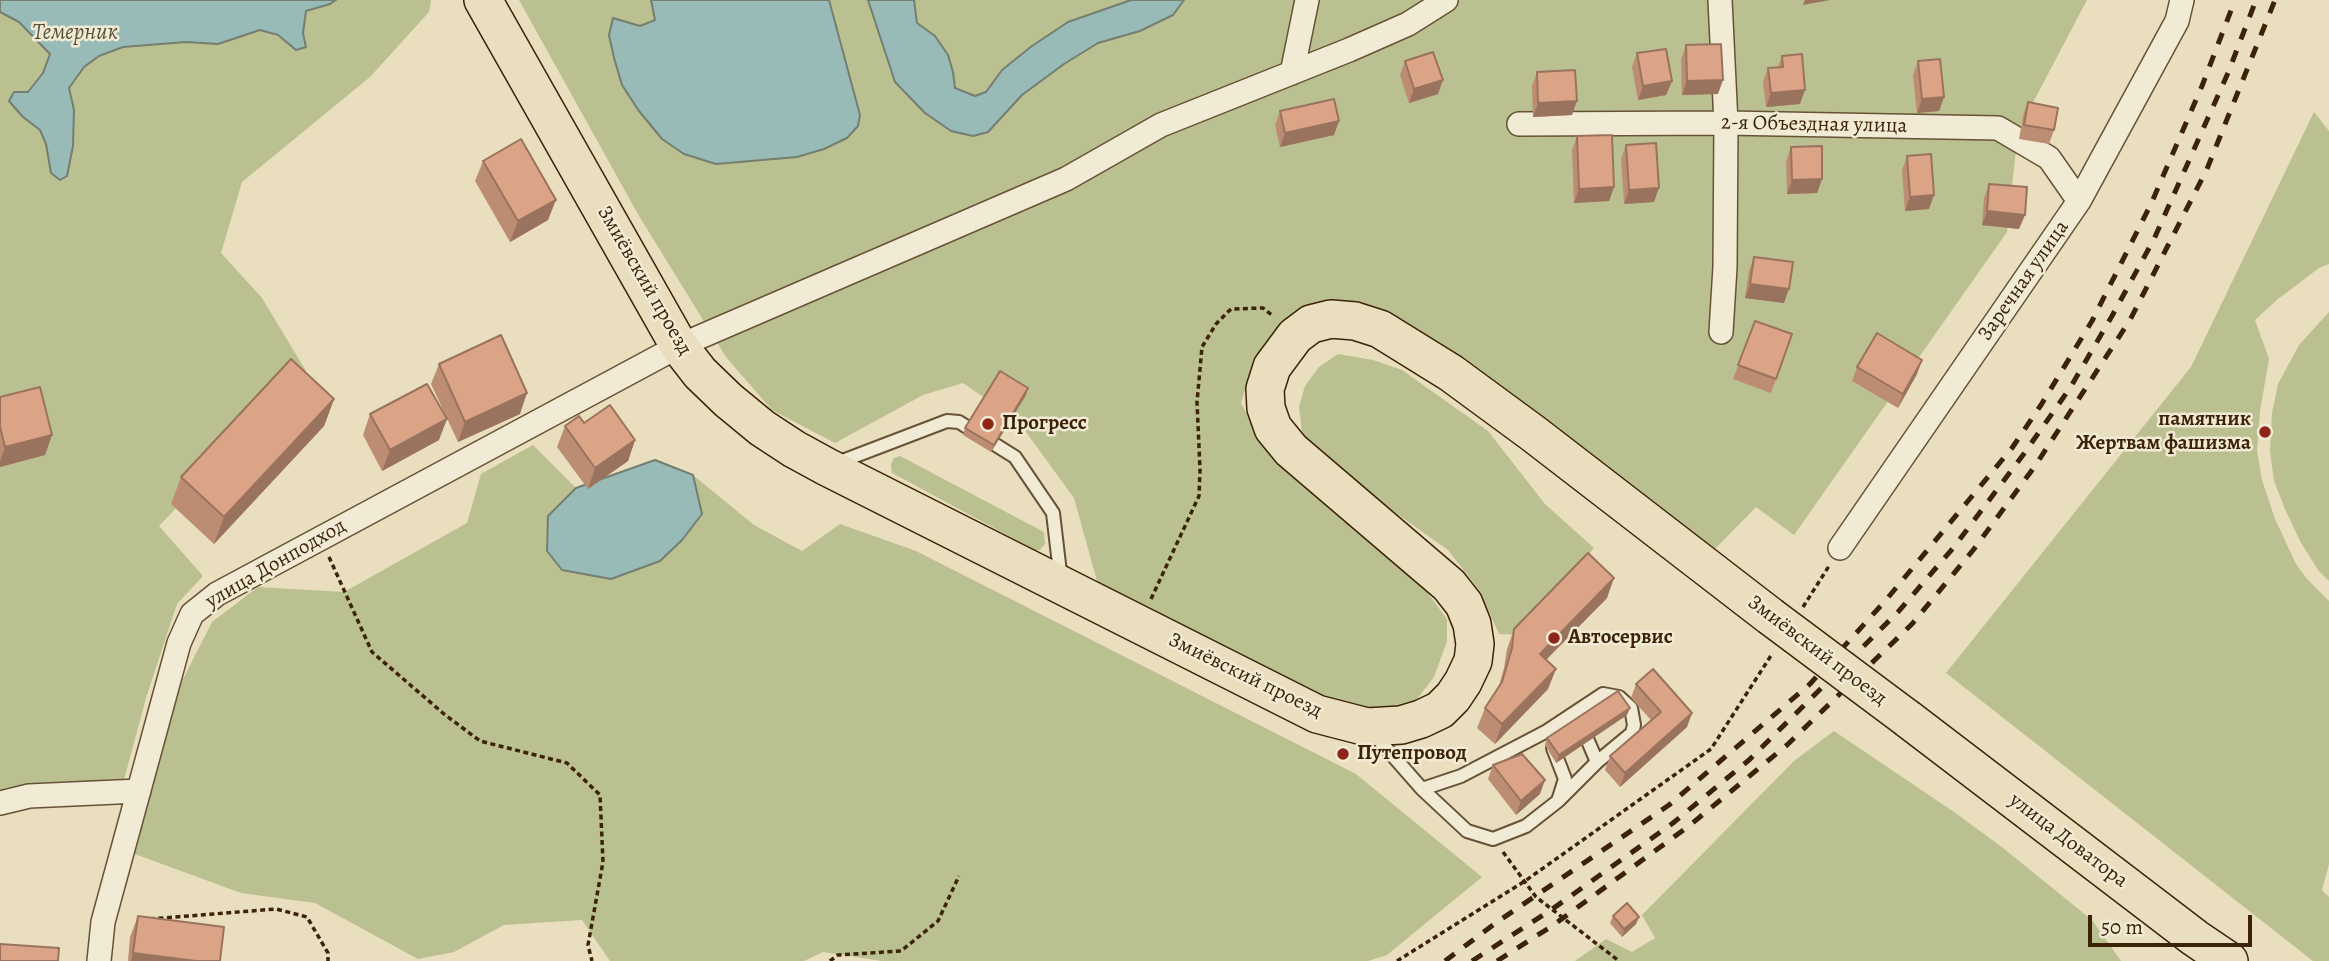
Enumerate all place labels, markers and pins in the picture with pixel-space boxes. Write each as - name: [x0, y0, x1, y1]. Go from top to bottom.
- place label: памятник Жертвам фашизма: [2076, 407, 2251, 457]
- place label: Прогресс: [1002, 411, 1087, 437]
- marker: Прогресс: [980, 416, 996, 432]
- marker: памятник Жертвам фашизма: [2257, 424, 2273, 440]
- place label: Автосервис: [1568, 625, 1673, 651]
- marker: Автосервис: [1546, 630, 1562, 646]
- place label: Путепровод: [1357, 741, 1467, 767]
- marker: Путепровод: [1335, 746, 1351, 762]

